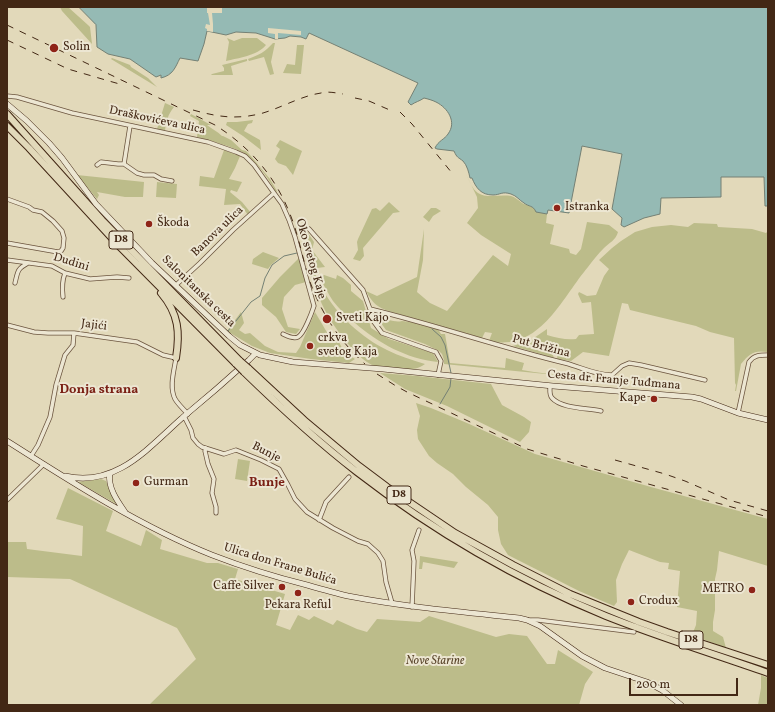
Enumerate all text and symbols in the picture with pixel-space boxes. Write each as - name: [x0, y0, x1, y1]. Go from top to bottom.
- place label: Solin: [63, 41, 90, 55]
- marker: Solin: [48, 42, 60, 54]
- street label: Draškovićeva ulica: [107, 104, 207, 138]
- place label: Istranka: [565, 201, 609, 215]
- marker: Istranka: [552, 203, 562, 213]
- street label: Banova ulica: [189, 204, 247, 260]
- place label: Škoda: [157, 217, 189, 231]
- street label: Oko svetog Kaje: [292, 217, 328, 301]
- marker: Škoda: [144, 219, 154, 229]
- road number: D8: [109, 231, 133, 249]
- street label: Dudini: [51, 251, 91, 275]
- street label: Salonitanska cesta: [158, 253, 238, 331]
- place label: Sveti Kajo: [336, 312, 389, 326]
- marker: Sveti Kajo: [321, 313, 333, 325]
- street label: Jajići: [80, 317, 108, 335]
- place label: crkva svetog Kaja: [318, 332, 377, 360]
- street label: Put Brižina: [511, 332, 571, 362]
- marker: crkva svetog Kaja: [305, 341, 315, 351]
- street label: Cesta dr. Franje Tuđmana: [547, 368, 681, 394]
- district label: Donja strana: [60, 383, 138, 399]
- place label: Kape: [619, 392, 646, 406]
- marker: Kape: [649, 394, 659, 404]
- street label: Bunje: [249, 440, 283, 466]
- place label: Gurman: [144, 476, 188, 490]
- district label: Bunje: [249, 476, 285, 492]
- marker: Gurman: [131, 478, 141, 488]
- road number: D8: [387, 486, 411, 504]
- street label: Ulica don Frane Bulića: [222, 541, 338, 589]
- place label: Caffe Silver: [213, 580, 274, 594]
- marker: Caffe Silver: [277, 582, 287, 592]
- place label: METRO: [702, 583, 744, 597]
- marker: METRO: [747, 585, 757, 595]
- marker: Pekara Reful: [293, 588, 303, 598]
- place label: Crodux: [639, 595, 678, 609]
- marker: Crodux: [626, 597, 636, 607]
- place label: Pekara Reful: [265, 599, 331, 613]
- road number: D8: [679, 631, 703, 649]
- park label: Nove Starine: [406, 655, 464, 669]
- scale bar: [631, 670, 740, 696]
- text: 200 m: [636, 677, 670, 693]

